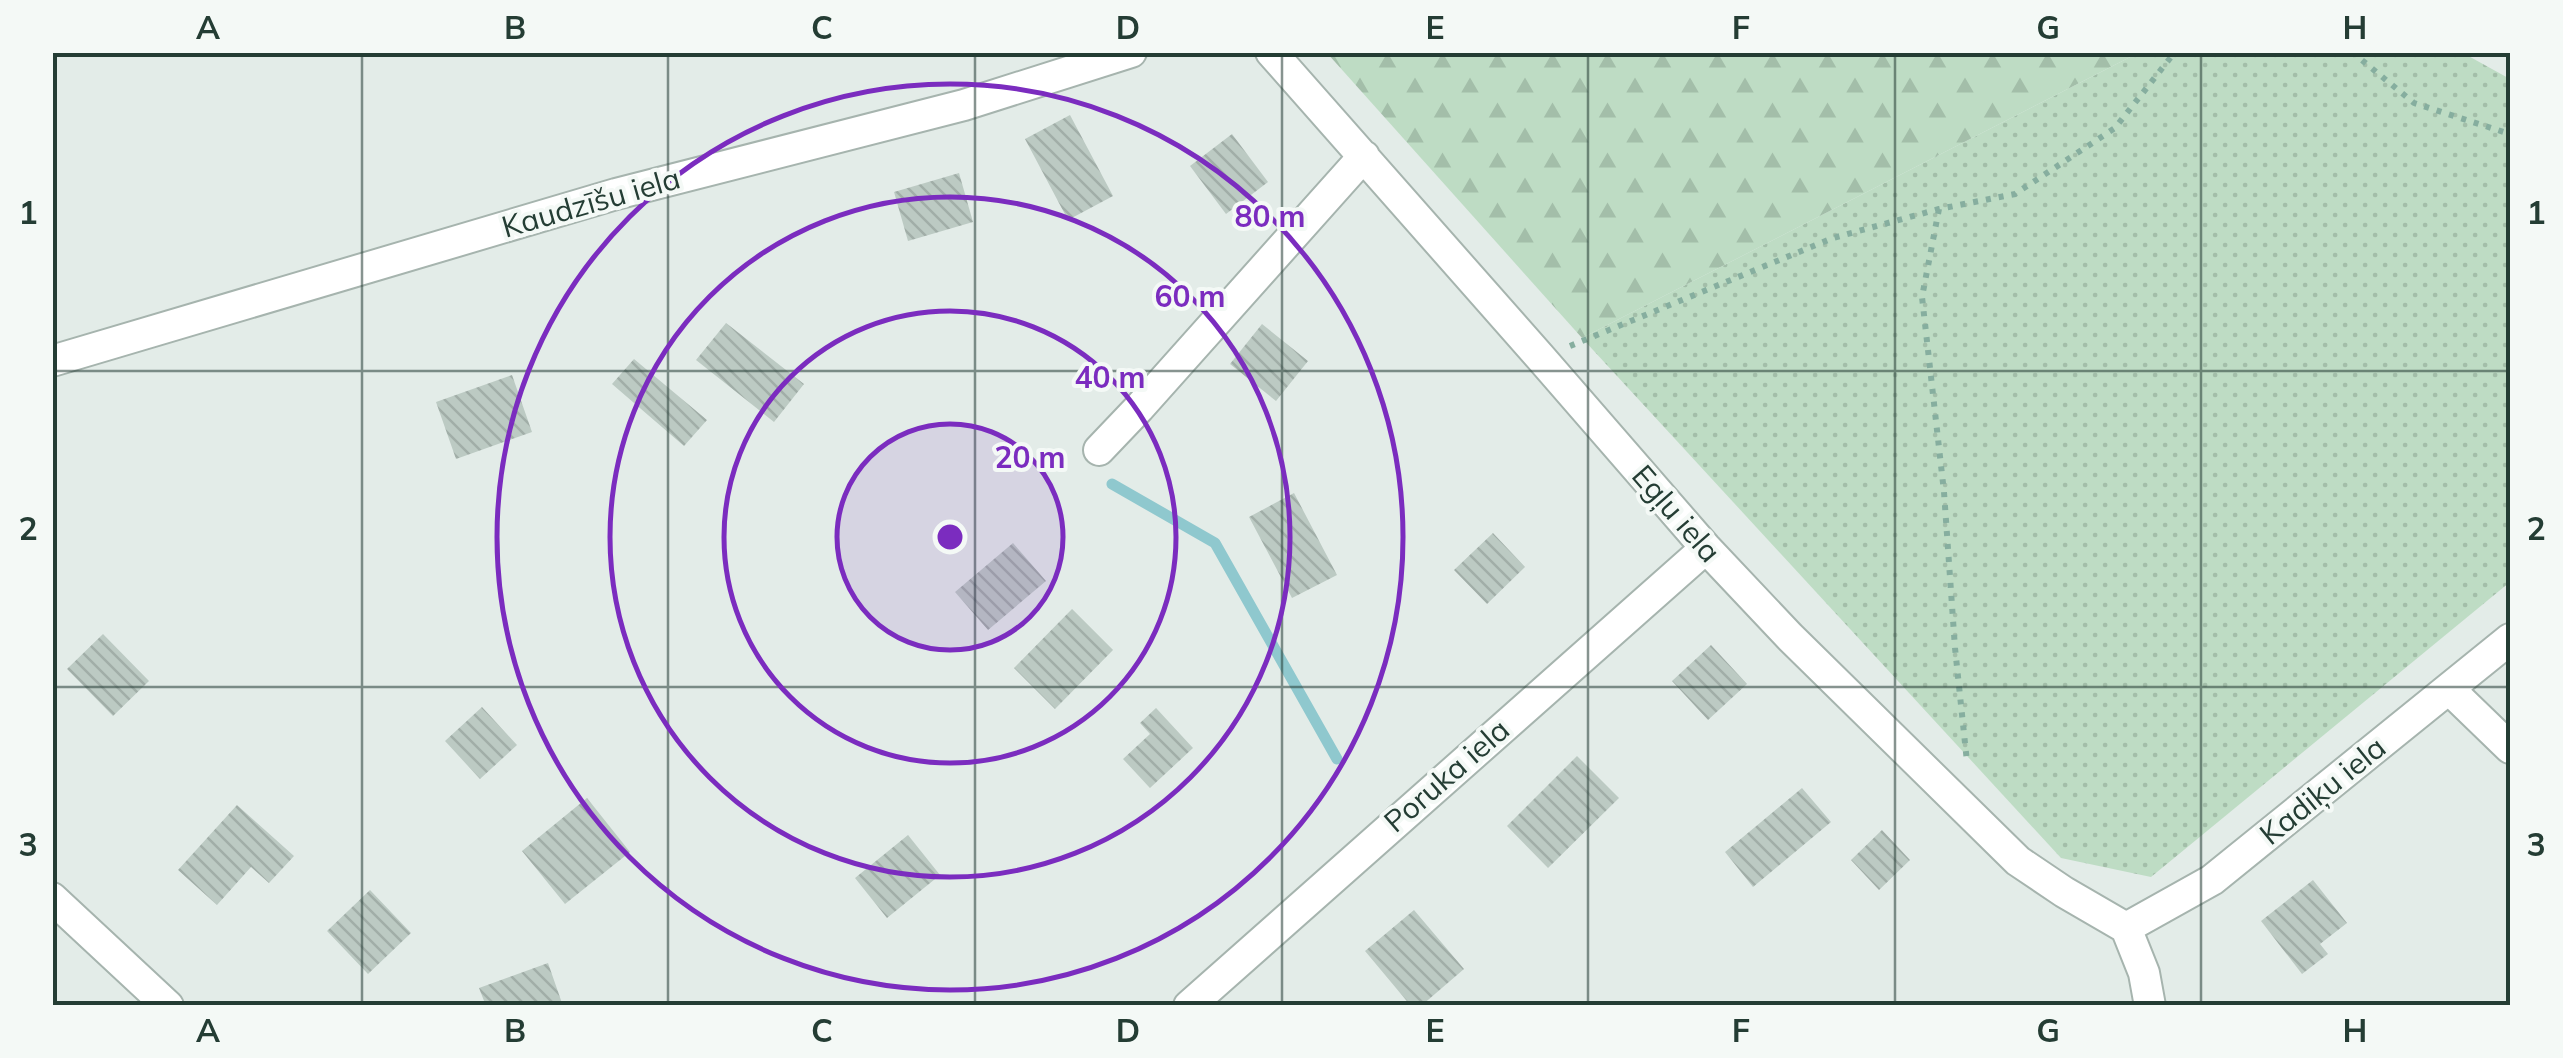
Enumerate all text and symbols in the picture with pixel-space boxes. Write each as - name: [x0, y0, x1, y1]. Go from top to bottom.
- text: A: [196, 7, 220, 47]
- text: B: [504, 7, 526, 47]
- text: C: [811, 7, 833, 47]
- text: D: [1116, 7, 1140, 47]
- text: E: [1425, 7, 1445, 47]
- text: F: [1732, 7, 1750, 47]
- text: G: [2036, 7, 2060, 47]
- text: H: [2343, 7, 2367, 47]
- street label: Kaudzīšu iela: [497, 158, 684, 246]
- text: 1: [18, 192, 38, 232]
- text: 1: [2526, 192, 2546, 232]
- text: 80 m: [1234, 197, 1306, 235]
- text: 60 m: [1154, 277, 1226, 315]
- text: 40 m: [1074, 358, 1146, 396]
- text: 20 m: [994, 438, 1066, 476]
- street label: Egļu iela: [1623, 457, 1729, 570]
- text: 2: [18, 508, 38, 548]
- text: 2: [2526, 508, 2546, 548]
- centre of rings: [932, 519, 968, 555]
- street label: Poruka iela: [1376, 710, 1517, 840]
- street label: Kadiķu iela: [2252, 728, 2394, 853]
- text: 3: [18, 824, 38, 864]
- text: 3: [2526, 824, 2546, 864]
- text: A: [196, 1010, 220, 1050]
- text: B: [504, 1010, 526, 1050]
- text: C: [811, 1010, 833, 1050]
- text: D: [1116, 1010, 1140, 1050]
- text: E: [1425, 1010, 1445, 1050]
- text: F: [1732, 1010, 1750, 1050]
- text: G: [2036, 1010, 2060, 1050]
- text: H: [2343, 1010, 2367, 1050]

